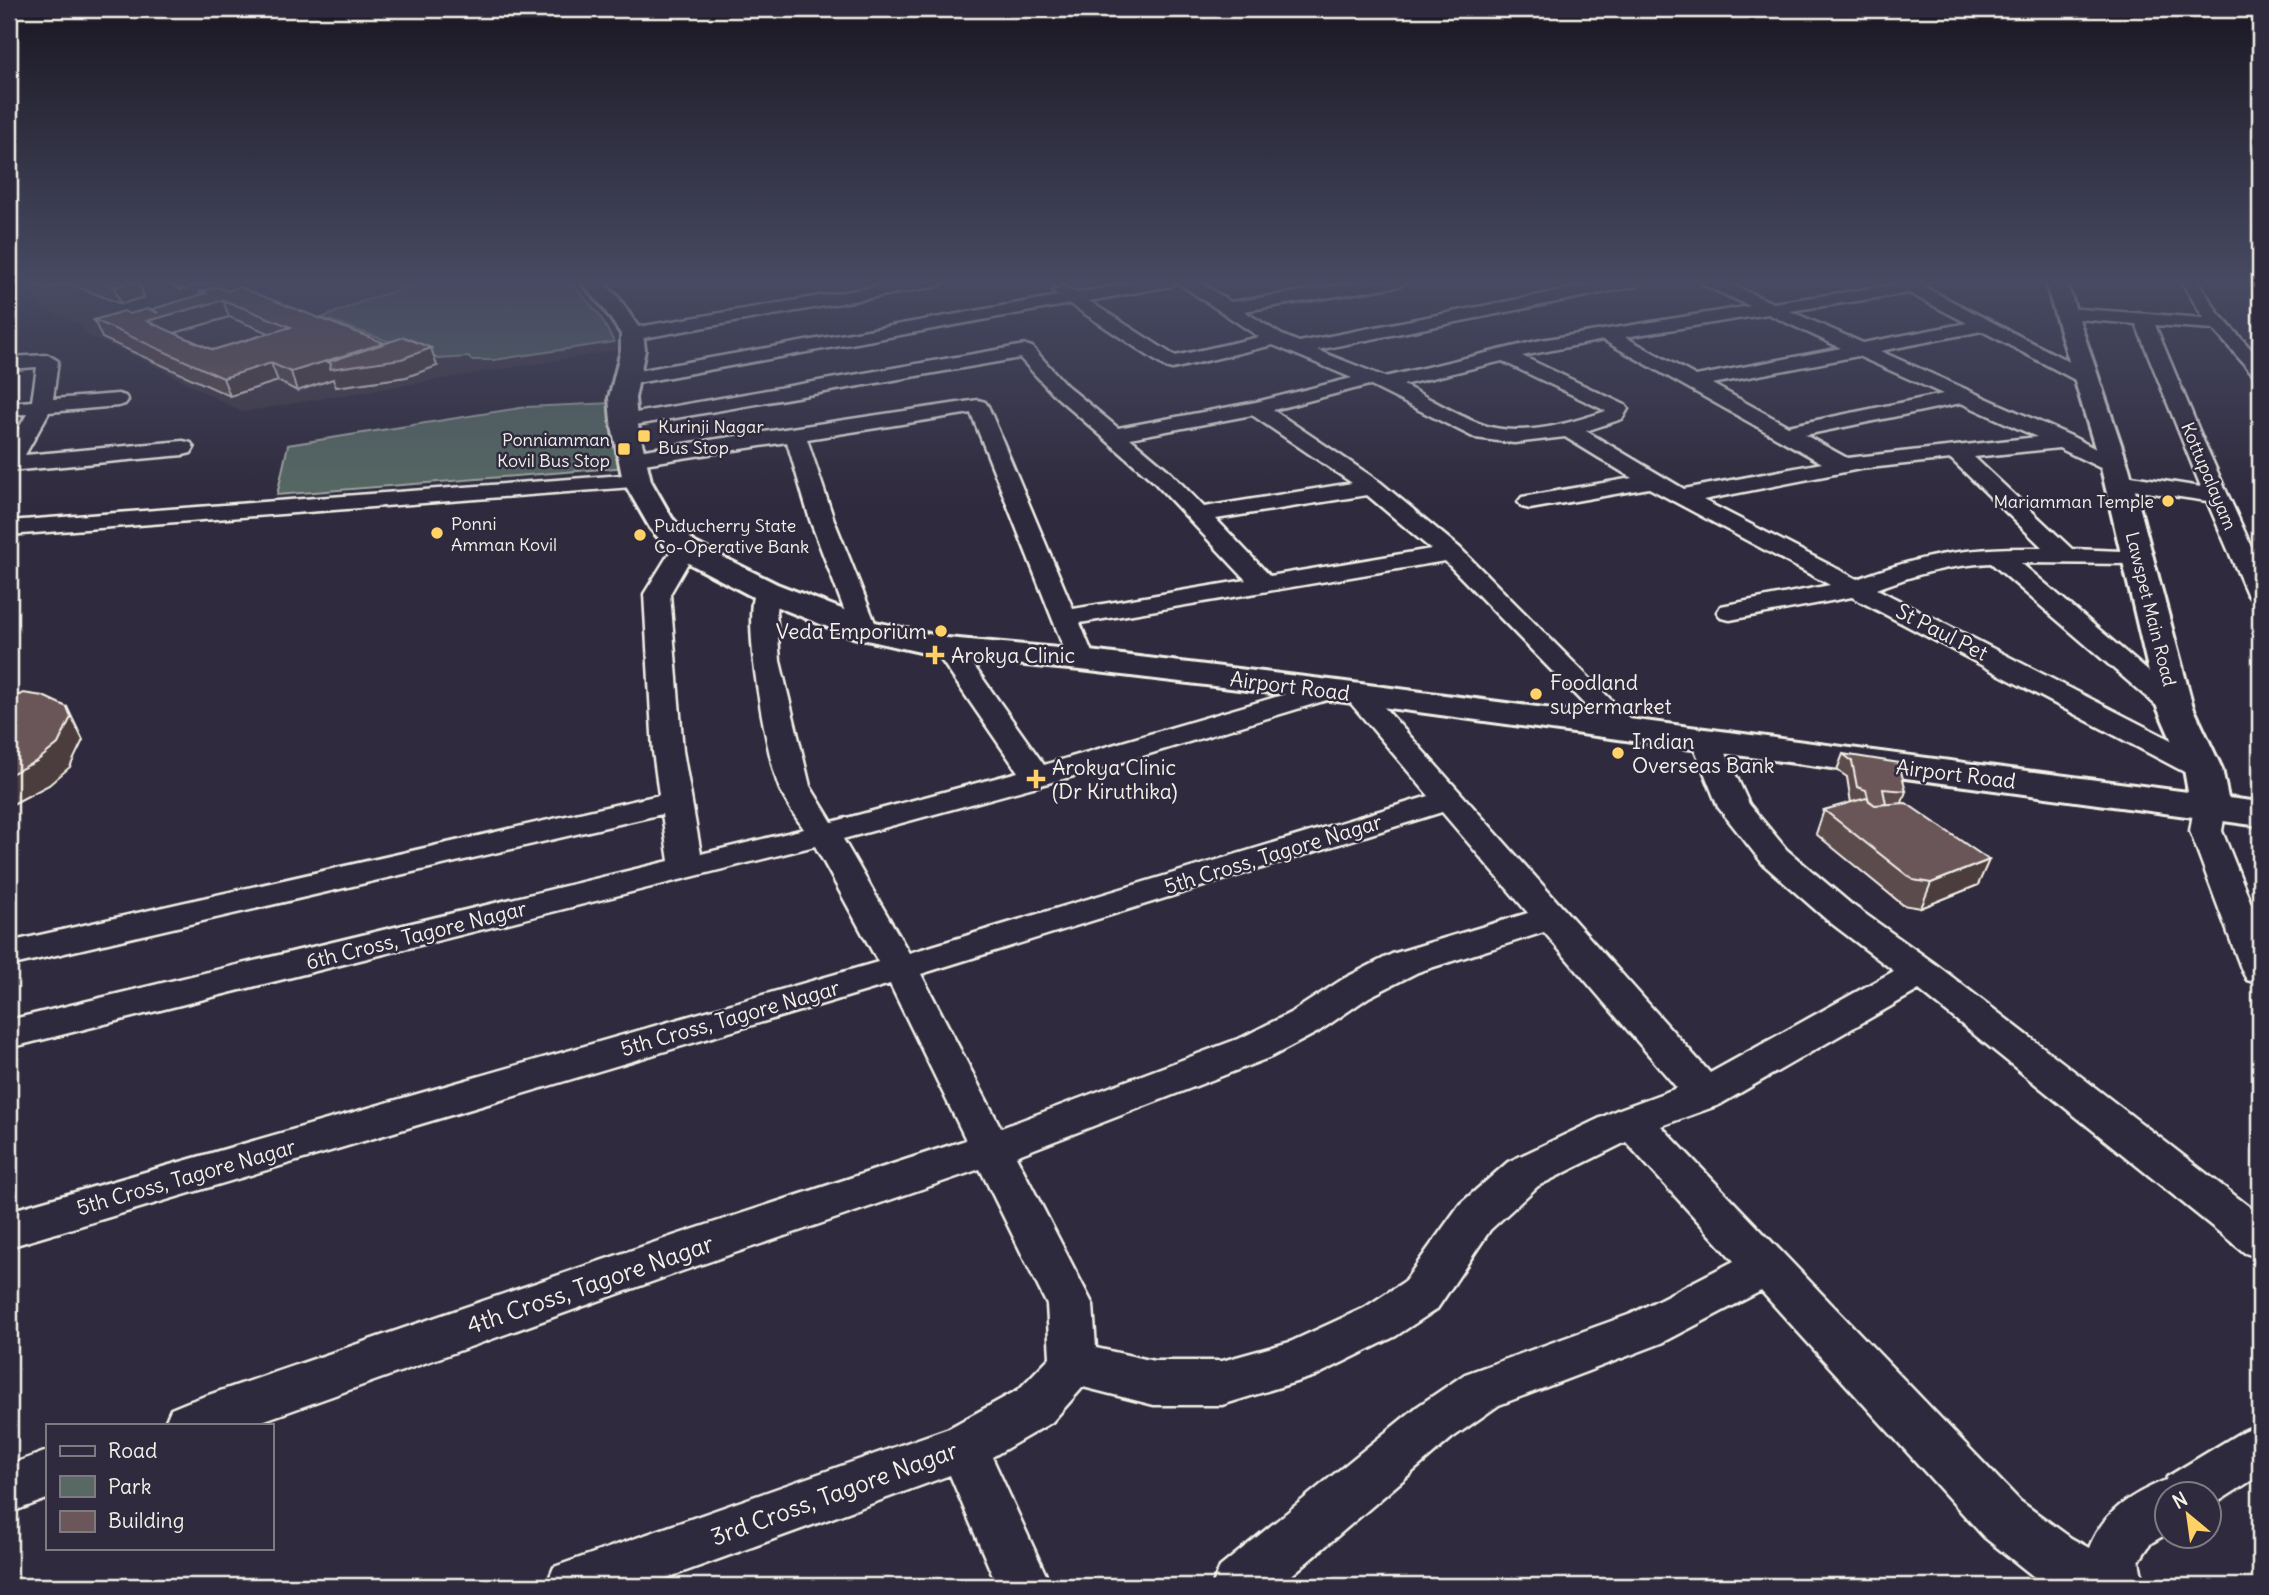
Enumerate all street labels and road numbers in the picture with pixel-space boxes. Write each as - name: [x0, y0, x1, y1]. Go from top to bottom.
- street label: Kottupalayam: [2176, 419, 2242, 533]
- street label: Lawspet Main Road: [2121, 529, 2181, 689]
- street label: St Paul Pet: [1892, 597, 1992, 667]
- street label: Airport Road: [1229, 665, 1351, 707]
- street label: Airport Road: [1895, 753, 2017, 795]
- street label: 5th Cross, Tagore Nagar: [1161, 808, 1386, 900]
- street label: 6th Cross, Tagore Nagar: [303, 894, 530, 976]
- street label: 5th Cross, Tagore Nagar: [617, 974, 843, 1062]
- street label: 5th Cross, Tagore Nagar: [73, 1133, 299, 1221]
- street label: 4th Cross, Tagore Nagar: [463, 1228, 717, 1340]
- street label: 3rd Cross, Tagore Nagar: [707, 1434, 962, 1552]

